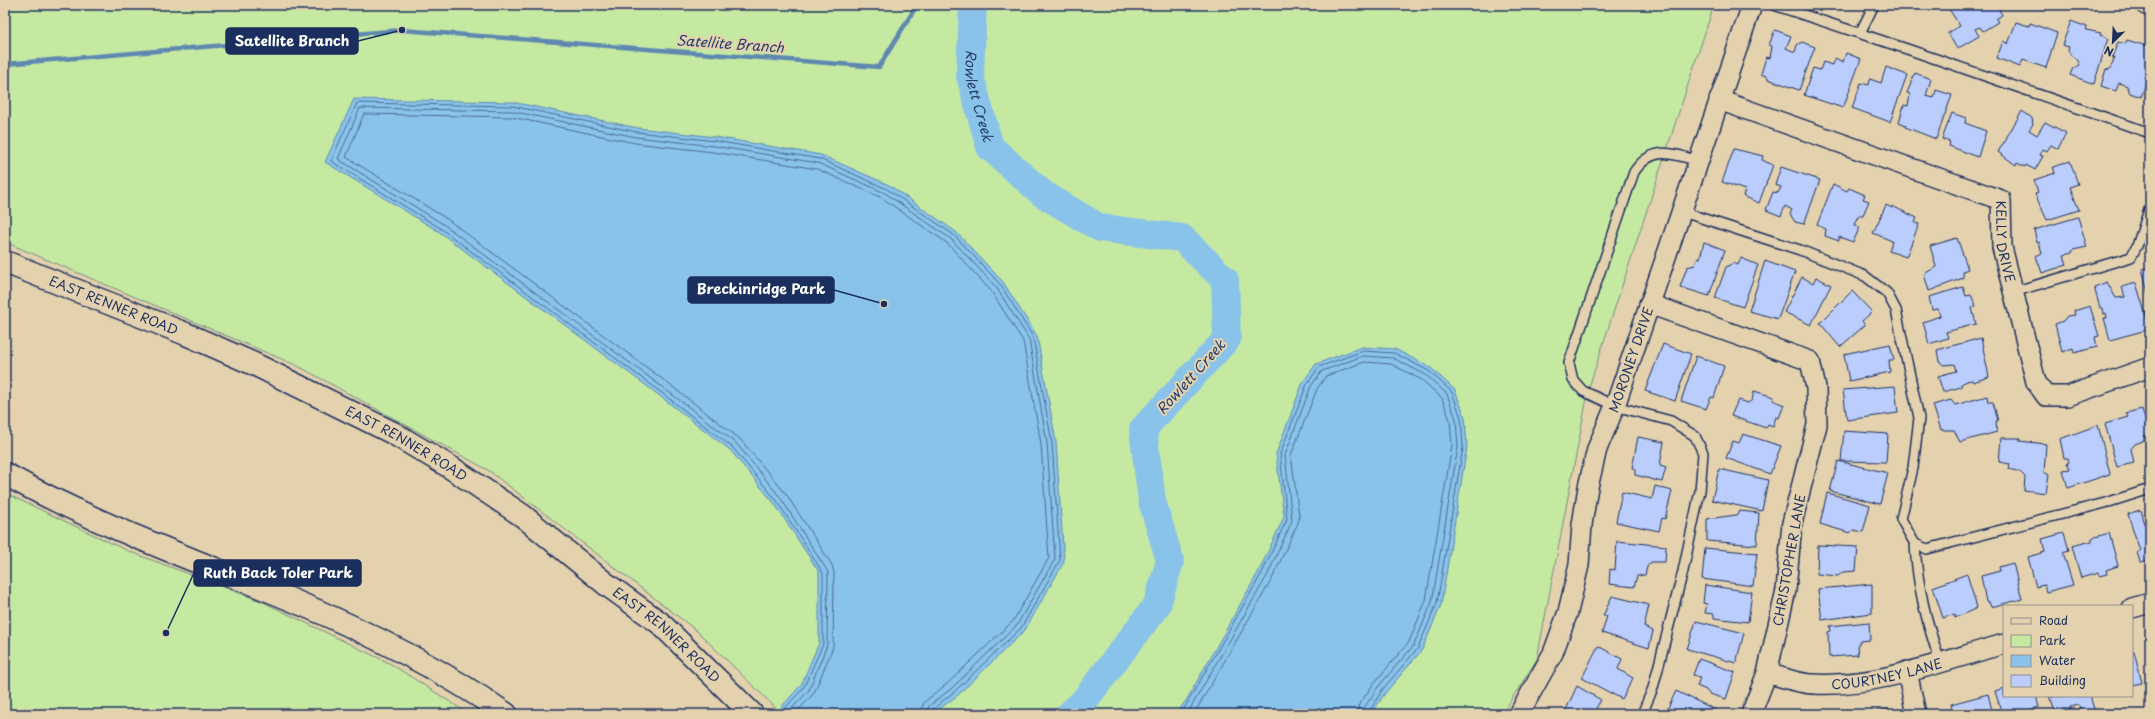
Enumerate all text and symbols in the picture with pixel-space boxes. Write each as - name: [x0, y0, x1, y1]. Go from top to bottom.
- north arrow: [2093, 22, 2133, 62]
- callout: Satellite Branch: [226, 28, 358, 54]
- water label: Satellite Branch: [676, 29, 785, 58]
- text: Satellite Branch: [235, 30, 349, 51]
- text: N: [2101, 42, 2116, 61]
- water label: Rowlett Creek: [960, 49, 999, 146]
- street label: KELLY DRIVE: [1992, 200, 2020, 284]
- street label: EAST RENNER ROAD: [47, 271, 181, 339]
- callout: Breckinridge Park: [688, 277, 834, 303]
- text: Breckinridge Park: [697, 278, 826, 299]
- street label: MORONEY DRIVE: [1603, 304, 1657, 415]
- water label: Rowlett Creek: [1151, 334, 1231, 419]
- street label: EAST RENNER ROAD: [342, 401, 471, 485]
- street label: CHRISTOPHER LANE: [1768, 492, 1809, 627]
- callout: Ruth Back Toler Park: [194, 560, 361, 586]
- text: Ruth Back Toler Park: [203, 562, 353, 583]
- street label: EAST RENNER ROAD: [609, 582, 725, 687]
- legend: [2003, 605, 2133, 697]
- text: Road: [2039, 611, 2068, 629]
- text: Park: [2039, 631, 2066, 649]
- text: Water: [2039, 651, 2076, 669]
- street label: COURTNEY LANE: [1831, 653, 1944, 693]
- text: Building: [2039, 671, 2086, 689]

